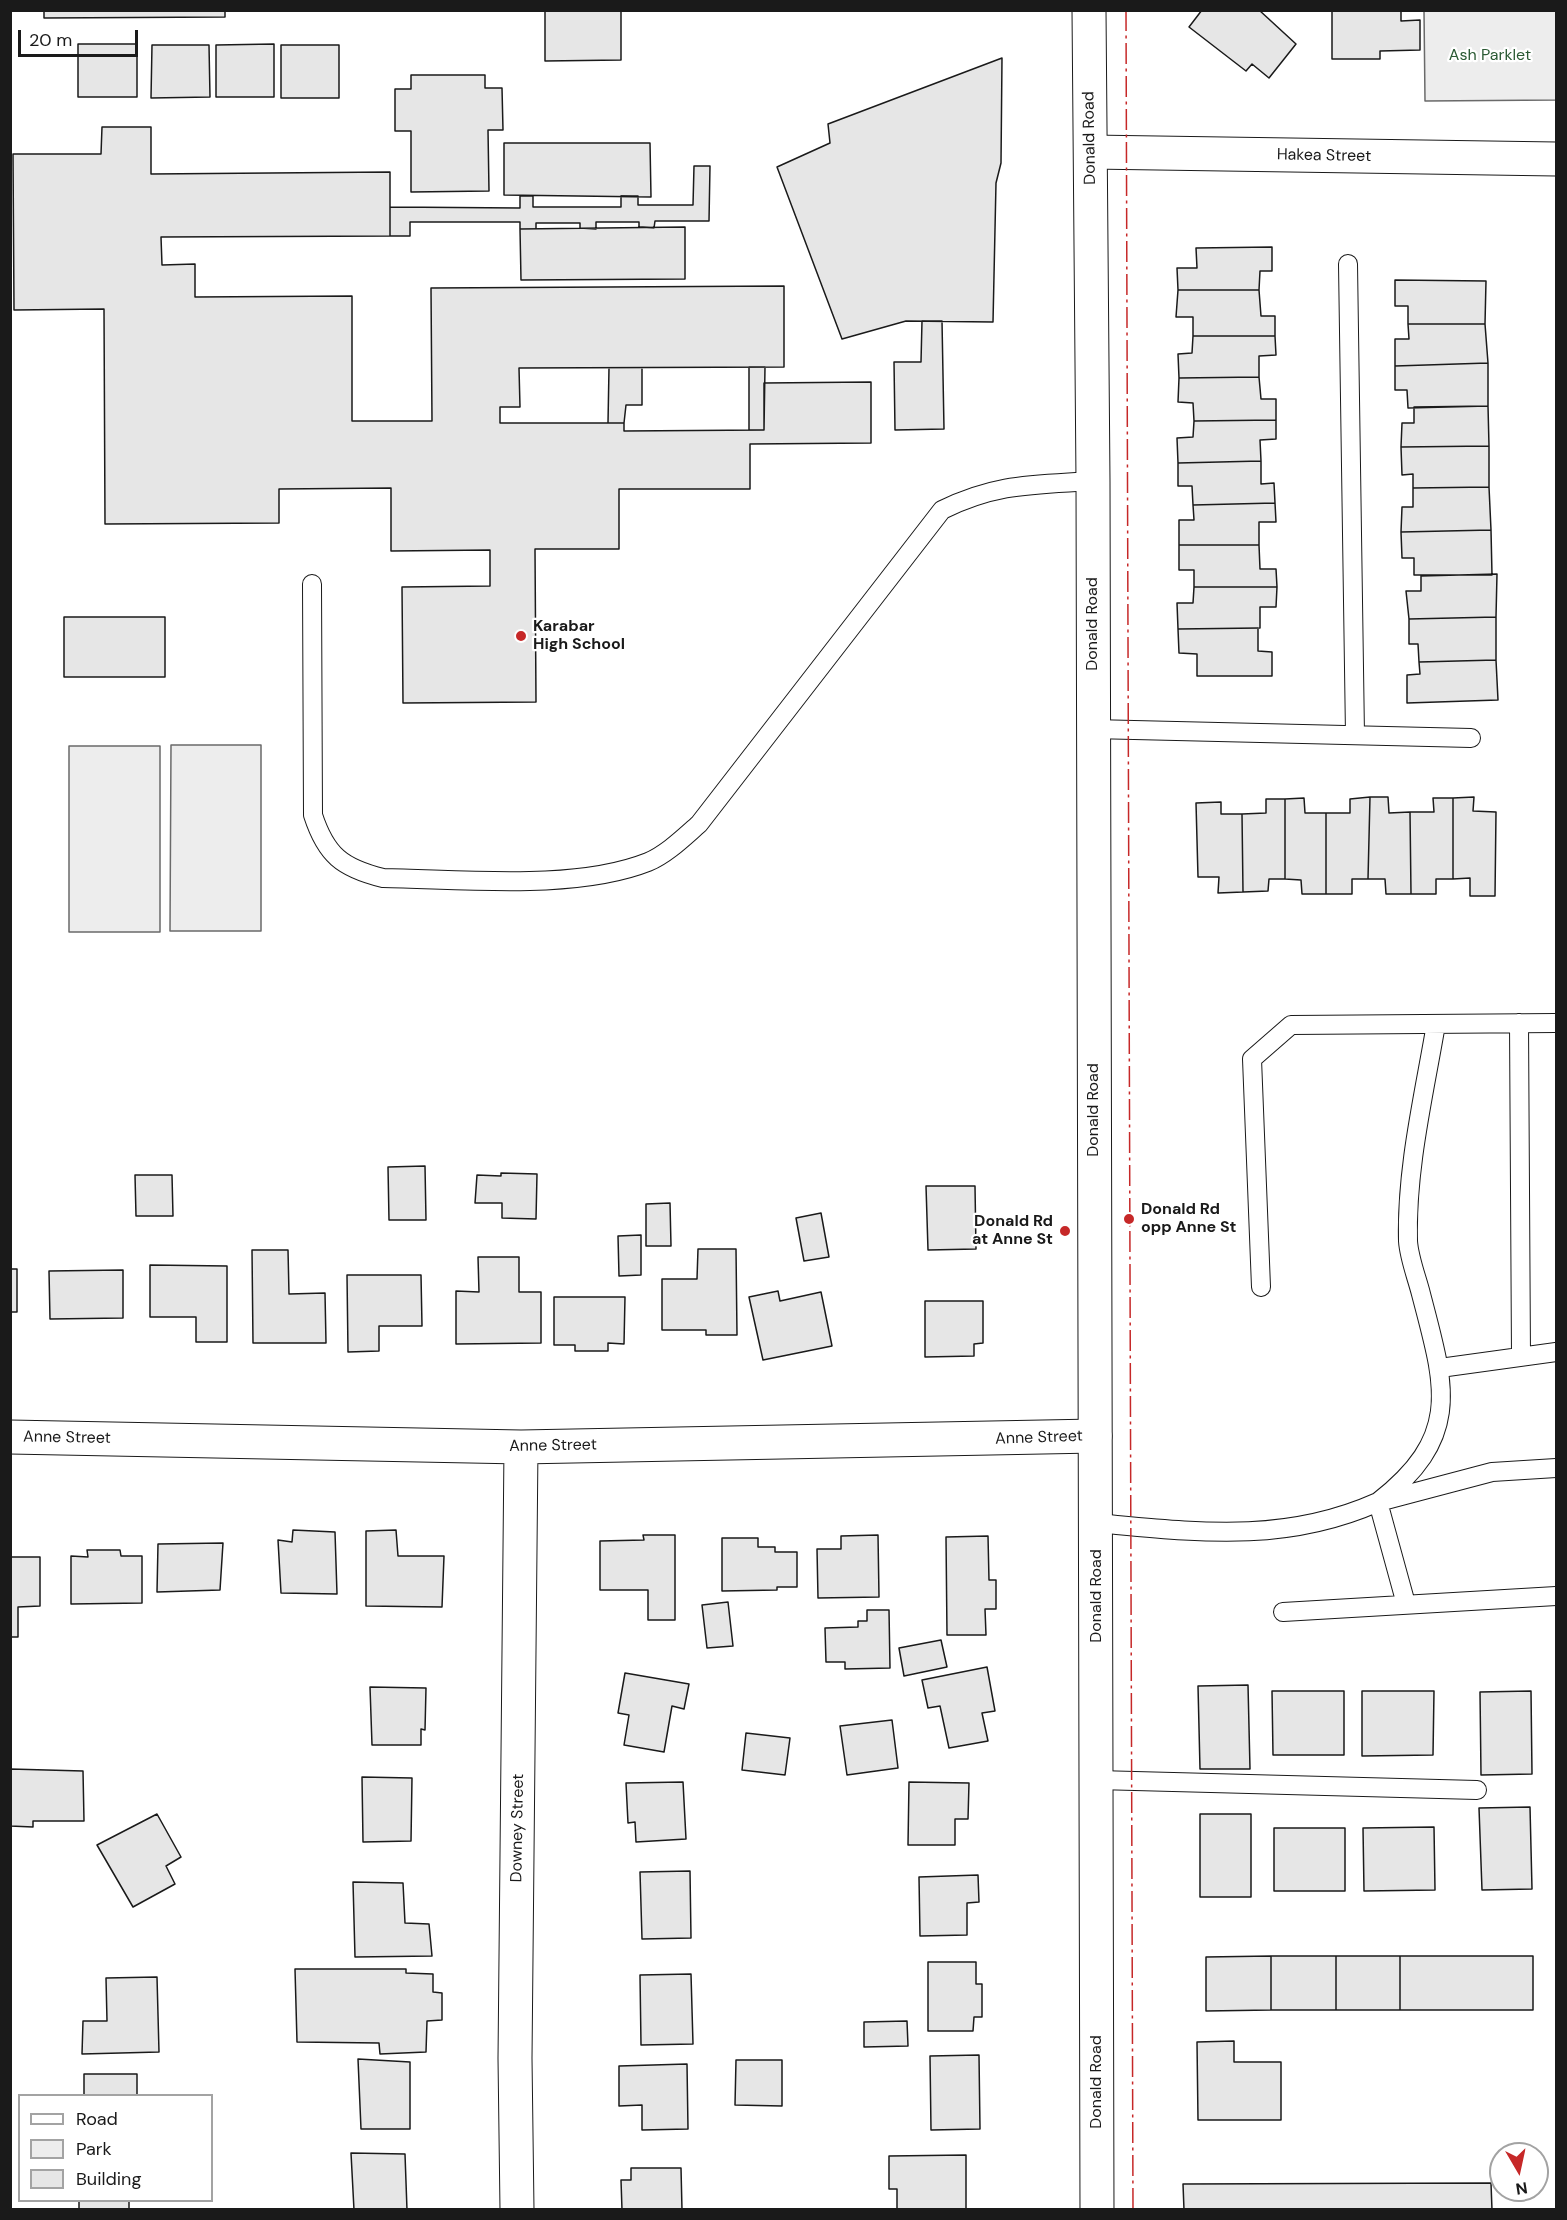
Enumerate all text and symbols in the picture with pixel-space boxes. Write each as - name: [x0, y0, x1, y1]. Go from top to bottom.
- scale bar: [21, 18, 141, 56]
- text: 20 m: [29, 28, 72, 52]
- park label: Ash Parklet: [1449, 46, 1531, 66]
- street label: Donald Road: [1080, 91, 1100, 185]
- street label: Hakea Street: [1277, 146, 1371, 166]
- street label: Donald Road: [1083, 577, 1103, 671]
- place label: Karabar High School: [533, 617, 625, 655]
- marker: Karabar High School: [514, 629, 528, 643]
- street label: Donald Road: [1084, 1063, 1104, 1157]
- place label: Donald Rd opp Anne St: [1141, 1200, 1237, 1238]
- place label: Donald Rd at Anne St: [972, 1212, 1053, 1250]
- marker: Donald Rd opp Anne St: [1122, 1212, 1136, 1226]
- marker: Donald Rd at Anne St: [1058, 1224, 1072, 1238]
- street label: Anne Street: [995, 1427, 1083, 1449]
- street label: Anne Street: [23, 1428, 111, 1448]
- street label: Anne Street: [509, 1436, 597, 1456]
- street label: Donald Road: [1087, 1549, 1107, 1643]
- street label: Downey Street: [507, 1773, 529, 1883]
- street label: Donald Road: [1087, 2035, 1107, 2129]
- legend: [18, 2094, 213, 2202]
- text: Road: [76, 2107, 118, 2131]
- text: Park: [76, 2137, 112, 2161]
- north arrow: [1489, 2142, 1549, 2202]
- text: Building: [76, 2167, 141, 2191]
- text: N: [1514, 2177, 1529, 2200]

